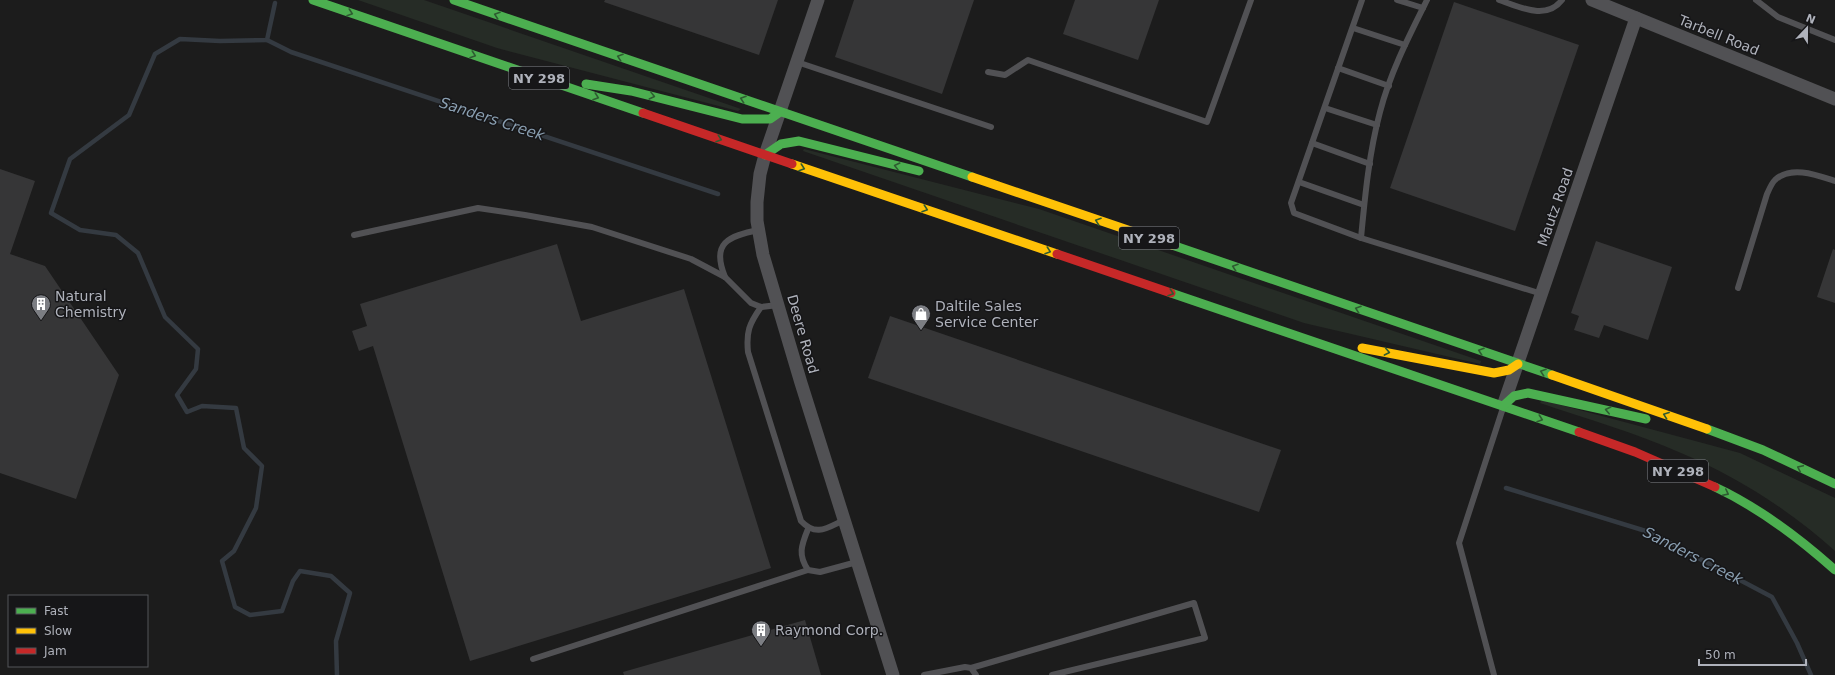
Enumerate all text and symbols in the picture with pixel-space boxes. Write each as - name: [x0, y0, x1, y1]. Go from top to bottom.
- one-way arrow: [347, 8, 354, 17]
- north arrow: [1787, 8, 1827, 48]
- one-way arrow: [494, 11, 501, 20]
- street label: Tarbell Road: [1675, 11, 1762, 58]
- text: N: [1804, 11, 1817, 27]
- one-way arrow: [469, 51, 476, 59]
- one-way arrow: [617, 53, 624, 62]
- road number: NY 298: [509, 67, 569, 89]
- one-way arrow: [649, 92, 655, 100]
- one-way arrow: [592, 93, 599, 101]
- water label: Sanders Creek: [437, 94, 548, 145]
- one-way arrow: [739, 96, 746, 104]
- one-way arrow: [715, 134, 722, 143]
- one-way arrow: [798, 163, 805, 171]
- one-way arrow: [894, 163, 900, 171]
- street label: Mautz Road: [1534, 166, 1576, 248]
- one-way arrow: [922, 205, 929, 213]
- one-way arrow: [1095, 217, 1102, 226]
- road number: NY 298: [1119, 227, 1179, 249]
- one-way arrow: [1045, 247, 1052, 255]
- one-way arrow: [1231, 263, 1238, 272]
- place label: Natural Chemistry: [55, 288, 127, 320]
- one-way arrow: [1168, 289, 1175, 297]
- building icon: Natural Chemistry: [30, 293, 52, 321]
- street label: Deere Road: [784, 293, 822, 375]
- place label: Daltile Sales Service Center: [935, 298, 1039, 330]
- shop icon: Daltile Sales Service Center: [910, 303, 932, 331]
- one-way arrow: [1354, 305, 1361, 314]
- one-way arrow: [1478, 347, 1485, 356]
- one-way arrow: [1384, 348, 1390, 356]
- one-way arrow: [1540, 368, 1547, 377]
- one-way arrow: [1605, 406, 1612, 415]
- one-way arrow: [1662, 411, 1669, 419]
- one-way arrow: [1536, 415, 1543, 423]
- road number: NY 298: [1648, 460, 1708, 482]
- one-way arrow: [1796, 465, 1804, 473]
- one-way arrow: [1722, 488, 1729, 495]
- water label: Sanders Creek: [1640, 523, 1747, 589]
- legend: [8, 595, 148, 667]
- text: Fast: [44, 604, 68, 618]
- building icon: Raymond Corp.: [750, 619, 772, 647]
- place label: Raymond Corp.: [775, 622, 883, 638]
- text: Slow: [44, 624, 72, 638]
- scale bar: [1699, 641, 1806, 667]
- text: Jam: [43, 644, 67, 658]
- text: 50 m: [1705, 648, 1736, 662]

